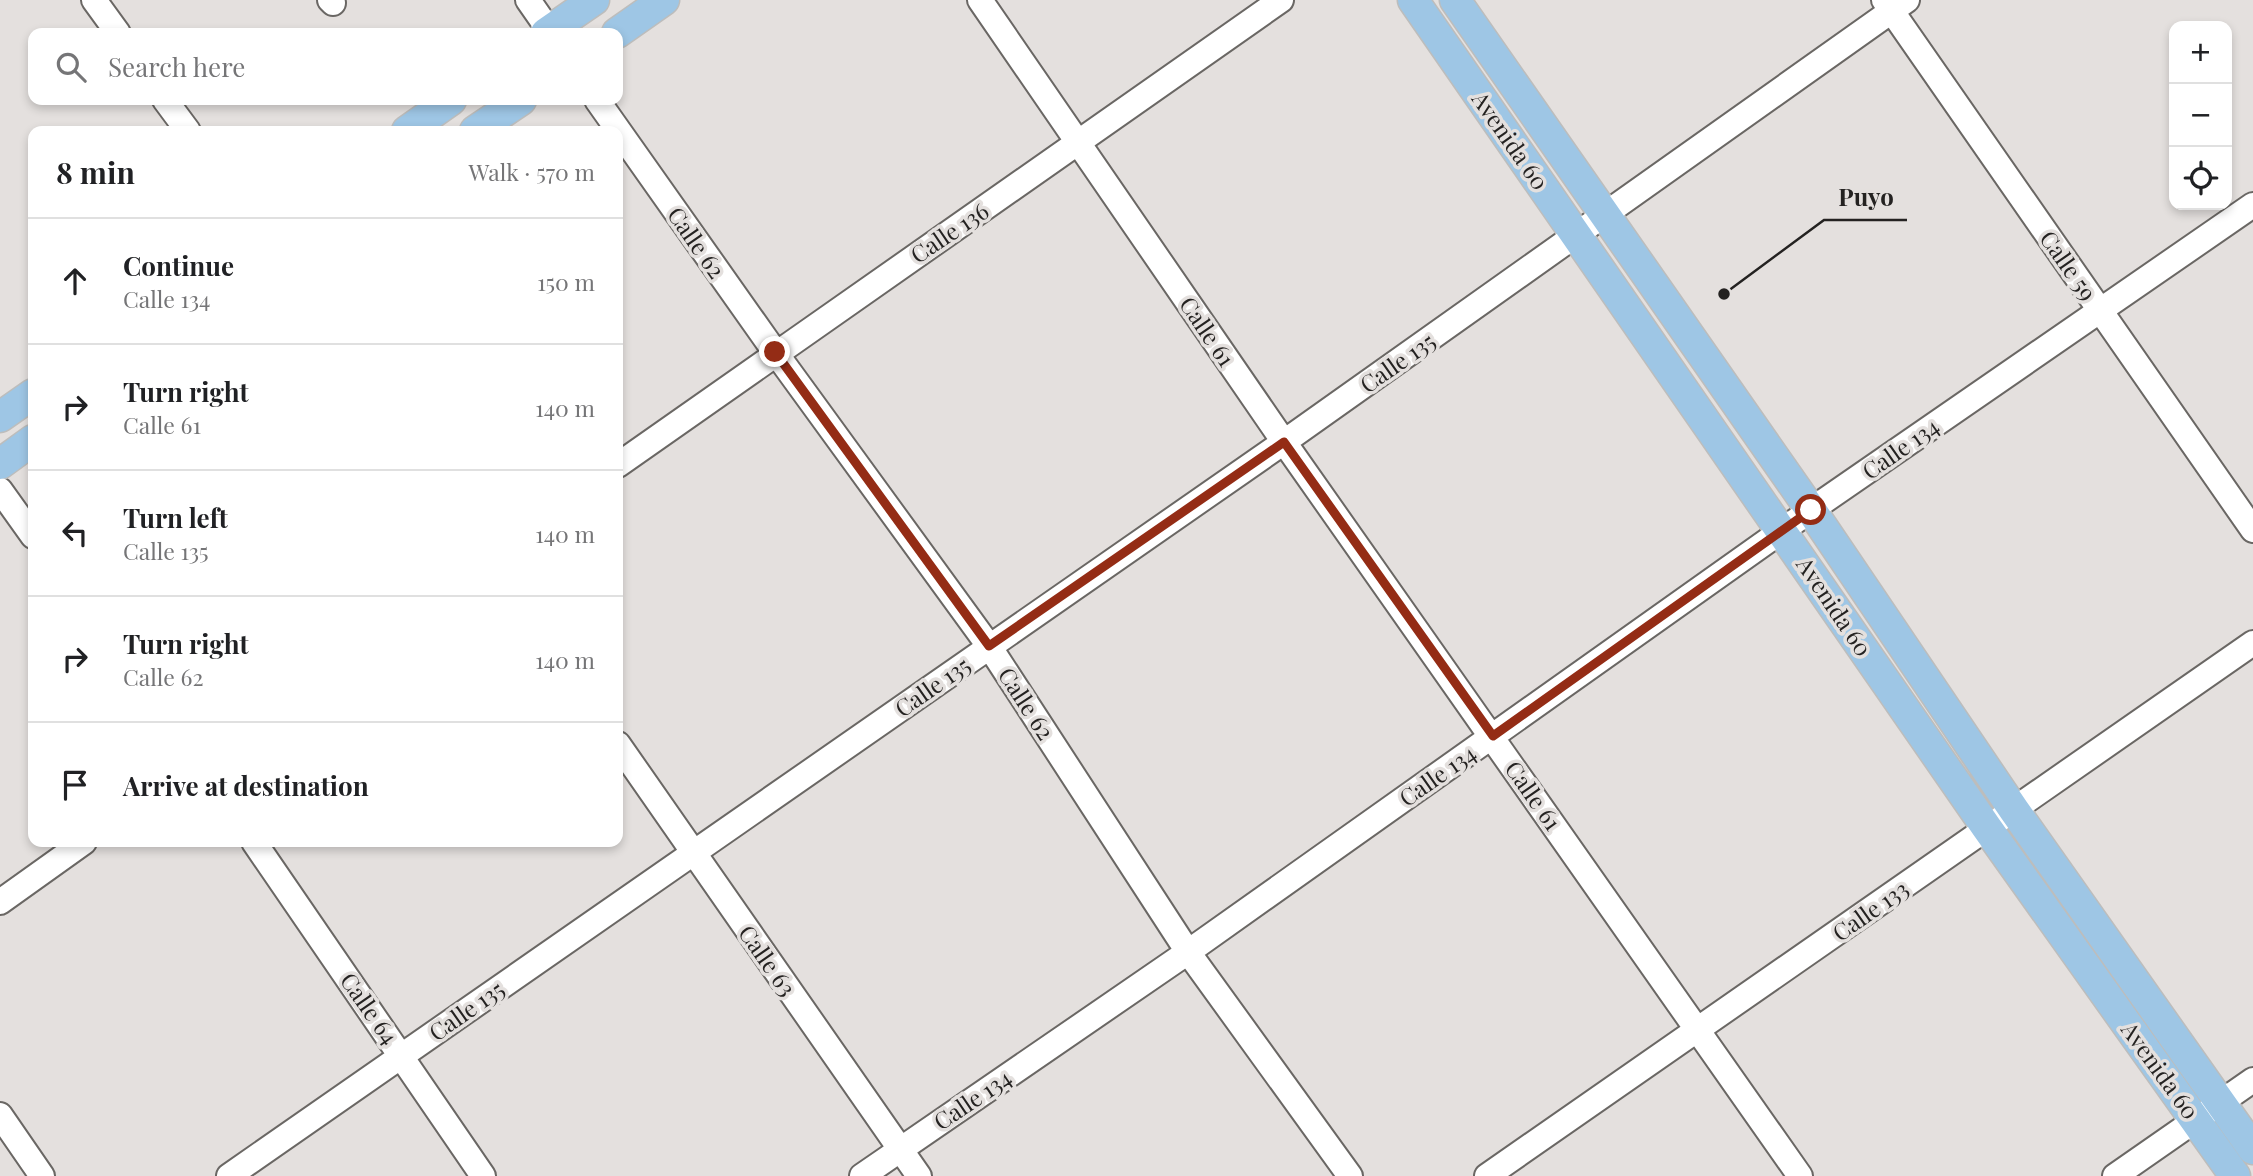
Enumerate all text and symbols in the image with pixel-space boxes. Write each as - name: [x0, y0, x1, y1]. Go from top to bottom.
- map controls: [2169, 21, 2232, 210]
- button: +: [2169, 21, 2232, 84]
- search box: [28, 28, 623, 105]
- icon: search: [52, 48, 90, 86]
- text: Search here: [108, 49, 245, 84]
- street label: Avenida 60: [1465, 84, 1556, 195]
- button: −: [2169, 84, 2232, 147]
- button: locate: [2169, 147, 2232, 210]
- text: 8 min: [56, 152, 135, 192]
- text: Walk · 570 m: [469, 156, 595, 187]
- callout: Puyo: [1824, 175, 1907, 220]
- text: Puyo: [1838, 180, 1894, 212]
- street label: Calle 136: [904, 194, 994, 269]
- street label: Calle 62: [661, 200, 733, 284]
- street label: Calle 59: [2034, 224, 2104, 306]
- text: Continue: [123, 248, 234, 283]
- icon: ahead: [56, 262, 94, 300]
- text: 150 m: [537, 266, 595, 297]
- text: Calle 134: [123, 283, 210, 314]
- street label: Calle 61: [1173, 290, 1243, 372]
- street label: Calle 135: [1353, 325, 1441, 399]
- route end: [759, 336, 790, 367]
- text: Turn right: [123, 374, 249, 409]
- icon: right: [56, 388, 94, 426]
- text: 140 m: [535, 392, 595, 423]
- text: Calle 61: [123, 409, 201, 440]
- street label: Calle 134: [1855, 410, 1945, 486]
- route start: [1795, 494, 1826, 525]
- text: Turn left: [123, 500, 228, 535]
- icon: left: [56, 514, 94, 552]
- text: 140 m: [535, 518, 595, 549]
- text: Calle 135: [123, 535, 209, 566]
- street label: Avenida 60: [1790, 549, 1880, 662]
- text: Turn right: [123, 626, 249, 661]
- icon: right: [56, 640, 94, 678]
- text: 140 m: [535, 644, 595, 675]
- street label: Calle 135: [888, 649, 976, 723]
- text: Calle 62: [123, 661, 203, 692]
- street label: Calle 62: [992, 661, 1062, 745]
- street label: Calle 134: [1392, 737, 1482, 813]
- street label: Calle 61: [1499, 754, 1569, 836]
- icon: arrive: [56, 766, 94, 804]
- text: Arrive at destination: [123, 768, 369, 803]
- street label: Calle 133: [1826, 873, 1914, 947]
- street label: Calle 63: [732, 918, 804, 1002]
- street label: Calle 64: [334, 966, 406, 1050]
- street label: Calle 135: [422, 973, 510, 1047]
- street label: Avenida 60: [2114, 1014, 2207, 1125]
- street label: Calle 134: [927, 1062, 1017, 1136]

